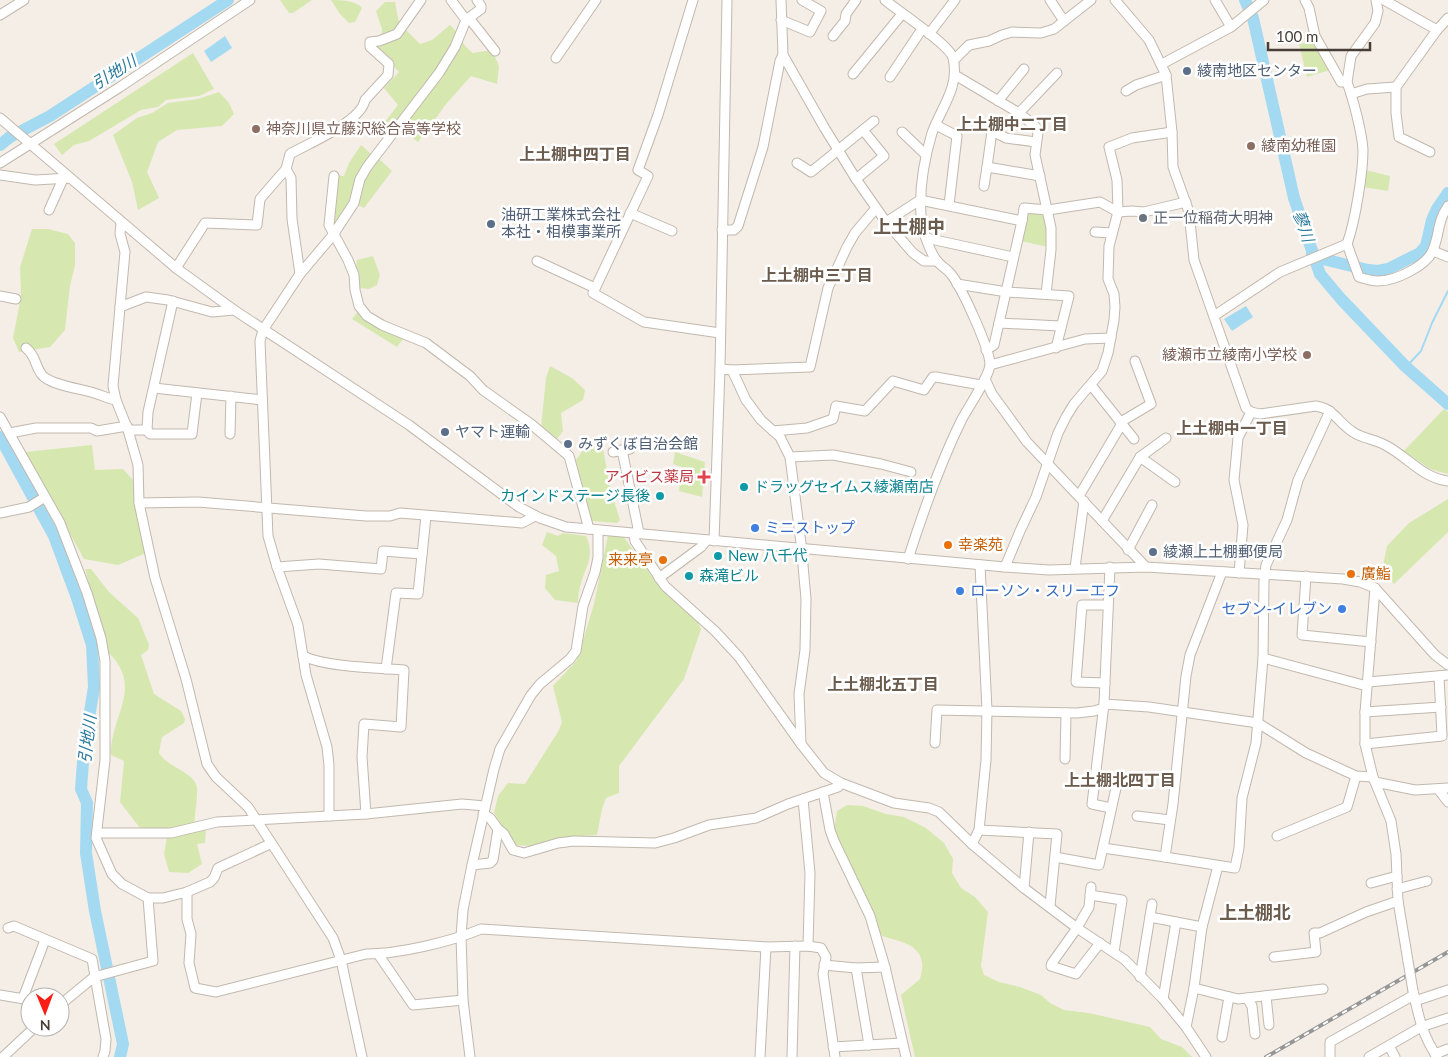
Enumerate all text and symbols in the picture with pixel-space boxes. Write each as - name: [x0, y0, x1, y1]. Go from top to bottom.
- scale bar: [1268, 20, 1370, 52]
- text: 100 m: [1276, 27, 1318, 45]
- water label: 引地川: [88, 50, 141, 92]
- place label: 綾南地区センター: [1197, 61, 1317, 79]
- marker: 綾南地区センター: [1181, 65, 1193, 77]
- district label: 上土棚中二丁目: [956, 114, 1068, 133]
- place label: 神奈川県立藤沢総合高等学校: [266, 119, 461, 137]
- marker: 神奈川県立藤沢総合高等学校: [250, 123, 262, 135]
- place label: 綾南幼稚園: [1261, 136, 1336, 154]
- marker: 綾南幼稚園: [1245, 140, 1257, 152]
- district label: 上土棚中四丁目: [519, 144, 631, 163]
- place label: 油研工業株式会社 本社・相模事業所: [501, 205, 621, 240]
- place label: 正一位稲荷大明神: [1153, 208, 1273, 226]
- water label: 蓼川: [1290, 208, 1319, 246]
- marker: 正一位稲荷大明神: [1137, 212, 1149, 224]
- district label: 上土棚中: [873, 215, 945, 237]
- marker: 油研工業株式会社 本社・相模事業所: [485, 218, 497, 230]
- district label: 上土棚中三丁目: [761, 265, 873, 284]
- place label: 綾瀬市立綾南小学校: [1162, 345, 1297, 363]
- marker: 綾瀬市立綾南小学校: [1301, 349, 1313, 361]
- district label: 上土棚中一丁目: [1176, 418, 1288, 437]
- place label: ヤマト運輸: [455, 422, 530, 440]
- marker: ヤマト運輸: [439, 426, 451, 438]
- place label: みずくぼ自治会館: [578, 434, 698, 452]
- marker: みずくぼ自治会館: [562, 438, 574, 450]
- place label: アイビス薬局: [605, 467, 694, 485]
- marker: アイビス薬局: [698, 471, 710, 483]
- place label: ドラッグセイムス綾瀬南店: [754, 477, 934, 495]
- marker: ドラッグセイムス綾瀬南店: [738, 481, 750, 493]
- place label: カインドステージ長後: [500, 486, 650, 504]
- marker: カインドステージ長後: [654, 490, 666, 502]
- place label: ミニストップ: [765, 518, 855, 536]
- marker: ミニストップ: [749, 522, 761, 534]
- place label: 幸楽苑: [958, 535, 1003, 553]
- marker: 幸楽苑: [942, 539, 954, 551]
- place label: 綾瀬上土棚郵便局: [1163, 542, 1283, 560]
- place label: New 八千代: [728, 546, 807, 564]
- marker: 綾瀬上土棚郵便局: [1147, 546, 1159, 558]
- place label: 来来亭: [608, 550, 653, 568]
- marker: New 八千代: [712, 550, 724, 562]
- marker: 来来亭: [657, 554, 669, 566]
- place label: 廣鮨: [1361, 564, 1391, 582]
- place label: 森滝ビル: [699, 566, 759, 584]
- marker: 廣鮨: [1345, 568, 1357, 580]
- marker: 森滝ビル: [683, 570, 695, 582]
- place label: ローソン・スリーエフ: [970, 581, 1120, 599]
- marker: ローソン・スリーエフ: [954, 585, 966, 597]
- place label: セブン-イレブン: [1221, 599, 1332, 617]
- marker: セブン-イレブン: [1336, 603, 1348, 615]
- district label: 上土棚北五丁目: [827, 674, 939, 693]
- water label: 引地川: [74, 712, 99, 764]
- district label: 上土棚北四丁目: [1064, 770, 1176, 789]
- district label: 上土棚北: [1219, 901, 1291, 923]
- north arrow: [20, 987, 70, 1037]
- text: N: [40, 1017, 51, 1034]

